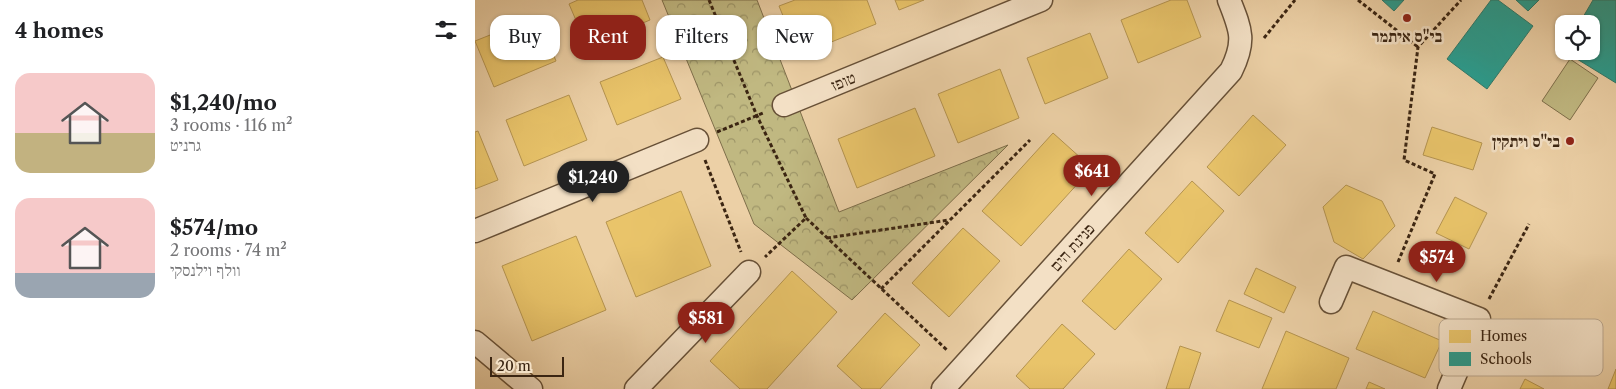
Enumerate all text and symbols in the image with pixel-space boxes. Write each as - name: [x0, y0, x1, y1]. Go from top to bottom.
- marker: בי''ס איתמר: [1401, 12, 1413, 24]
- chip: Buy: [490, 15, 560, 60]
- chip: Rent: [570, 15, 646, 60]
- chip: Filters: [656, 15, 747, 60]
- chip: New: [757, 15, 832, 60]
- map controls: [1555, 15, 1600, 60]
- button: locate: [1555, 15, 1600, 60]
- icon: filters: [432, 16, 460, 44]
- text: 4 homes: [15, 18, 104, 43]
- place label: בי''ס איתמר: [1372, 26, 1443, 46]
- street label: טופז: [828, 67, 858, 95]
- text: $1,240/mo: [170, 90, 277, 115]
- icon: home: [55, 93, 115, 153]
- text: 3 rooms · 116 m²: [170, 115, 293, 135]
- place label: בי''ס ויתקין: [1492, 131, 1560, 151]
- text: גרניט: [170, 135, 201, 155]
- marker: בי''ס ויתקין: [1564, 135, 1576, 147]
- pin: $641: [1062, 154, 1122, 197]
- pin: $1,240: [552, 160, 634, 203]
- text: $641: [1074, 161, 1110, 181]
- text: $1,240: [568, 167, 618, 187]
- text: $574/mo: [170, 215, 258, 240]
- icon: home: [55, 218, 115, 278]
- street label: פנינת הים: [1045, 219, 1099, 275]
- text: 2 rooms · 74 m²: [170, 240, 287, 260]
- pin: $574: [1407, 240, 1467, 283]
- text: $574: [1419, 247, 1455, 267]
- text: וולף וילנסקי: [170, 260, 241, 280]
- pin: $581: [676, 302, 736, 344]
- text: $581: [689, 308, 723, 328]
- legend: [1439, 319, 1603, 376]
- text: Homes: [1480, 327, 1527, 345]
- text: Schools: [1480, 350, 1532, 368]
- scale bar: [490, 354, 564, 377]
- text: 20 m: [497, 357, 531, 375]

